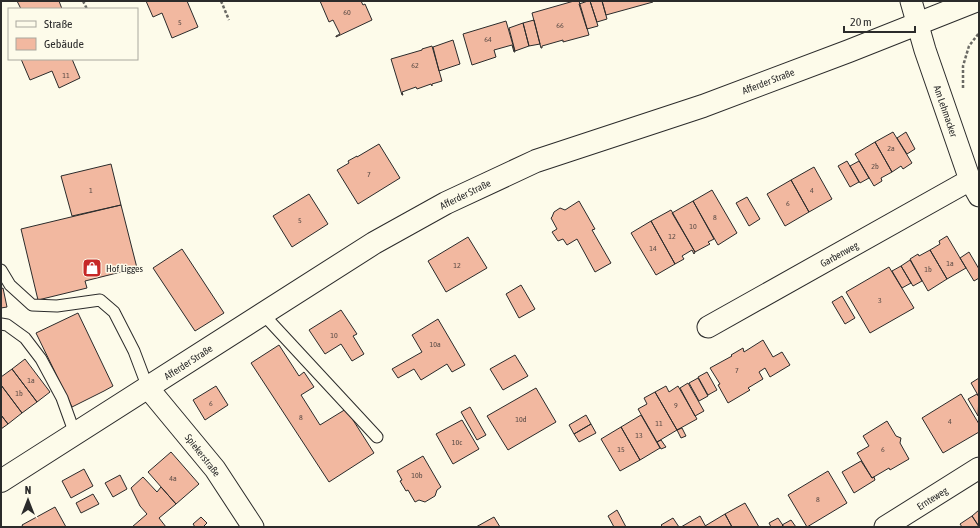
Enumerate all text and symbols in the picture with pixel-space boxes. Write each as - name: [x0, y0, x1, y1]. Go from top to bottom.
- legend: [8, 8, 138, 60]
- house number: 60: [343, 8, 351, 17]
- scale bar: [844, 8, 915, 34]
- text: 20 m: [850, 15, 872, 29]
- text: Straße: [44, 17, 72, 31]
- house number: 5: [178, 18, 182, 27]
- house number: 66: [556, 21, 564, 30]
- house number: 64: [484, 35, 492, 44]
- text: Gebäude: [44, 37, 84, 51]
- house number: 62: [411, 61, 419, 70]
- street label: Afferder Straße: [740, 66, 796, 96]
- house number: 11: [62, 71, 70, 80]
- street label: Am Lehmacker: [932, 84, 960, 139]
- house number: 2a: [887, 144, 895, 153]
- house number: 2b: [871, 162, 879, 171]
- house number: 7: [367, 170, 371, 179]
- street label: Afferder Straße: [438, 177, 493, 211]
- house number: 1: [89, 186, 93, 195]
- house number: 4: [810, 186, 814, 195]
- house number: 6: [786, 199, 790, 208]
- house number: 8: [713, 213, 717, 222]
- house number: 5: [298, 216, 302, 225]
- house number: 10: [689, 222, 697, 231]
- house number: 12: [668, 232, 676, 241]
- street label: Garbenweg: [818, 239, 861, 269]
- house number: 14: [649, 244, 657, 253]
- shop icon: Hof Ligges: [81, 257, 103, 279]
- house number: 1a: [946, 259, 954, 268]
- house number: 12: [453, 261, 461, 270]
- place label: Hof Ligges: [106, 263, 144, 274]
- house number: 1b: [924, 265, 932, 274]
- house number: 3: [878, 296, 882, 305]
- house number: 10: [330, 331, 338, 340]
- house number: 10a: [429, 340, 441, 349]
- street label: Afferder Straße: [162, 343, 215, 382]
- house number: 7: [735, 366, 739, 375]
- house number: 1a: [27, 376, 35, 385]
- house number: 1b: [15, 389, 23, 398]
- house number: 6: [209, 399, 213, 408]
- house number: 9: [674, 401, 678, 410]
- house number: 8: [299, 413, 303, 422]
- house number: 10d: [515, 415, 527, 424]
- house number: 4: [948, 417, 952, 426]
- house number: 11: [655, 419, 663, 428]
- house number: 13: [635, 431, 643, 440]
- street label: Spiekerstraße: [183, 432, 223, 479]
- house number: 10c: [452, 438, 462, 447]
- house number: 15: [617, 445, 625, 454]
- house number: 6: [881, 445, 885, 454]
- house number: 10b: [411, 471, 423, 480]
- house number: 4a: [169, 474, 177, 483]
- north arrow: [8, 480, 48, 520]
- text: N: [25, 484, 31, 496]
- street label: Ernteweg: [915, 484, 950, 512]
- house number: 8: [816, 495, 820, 504]

